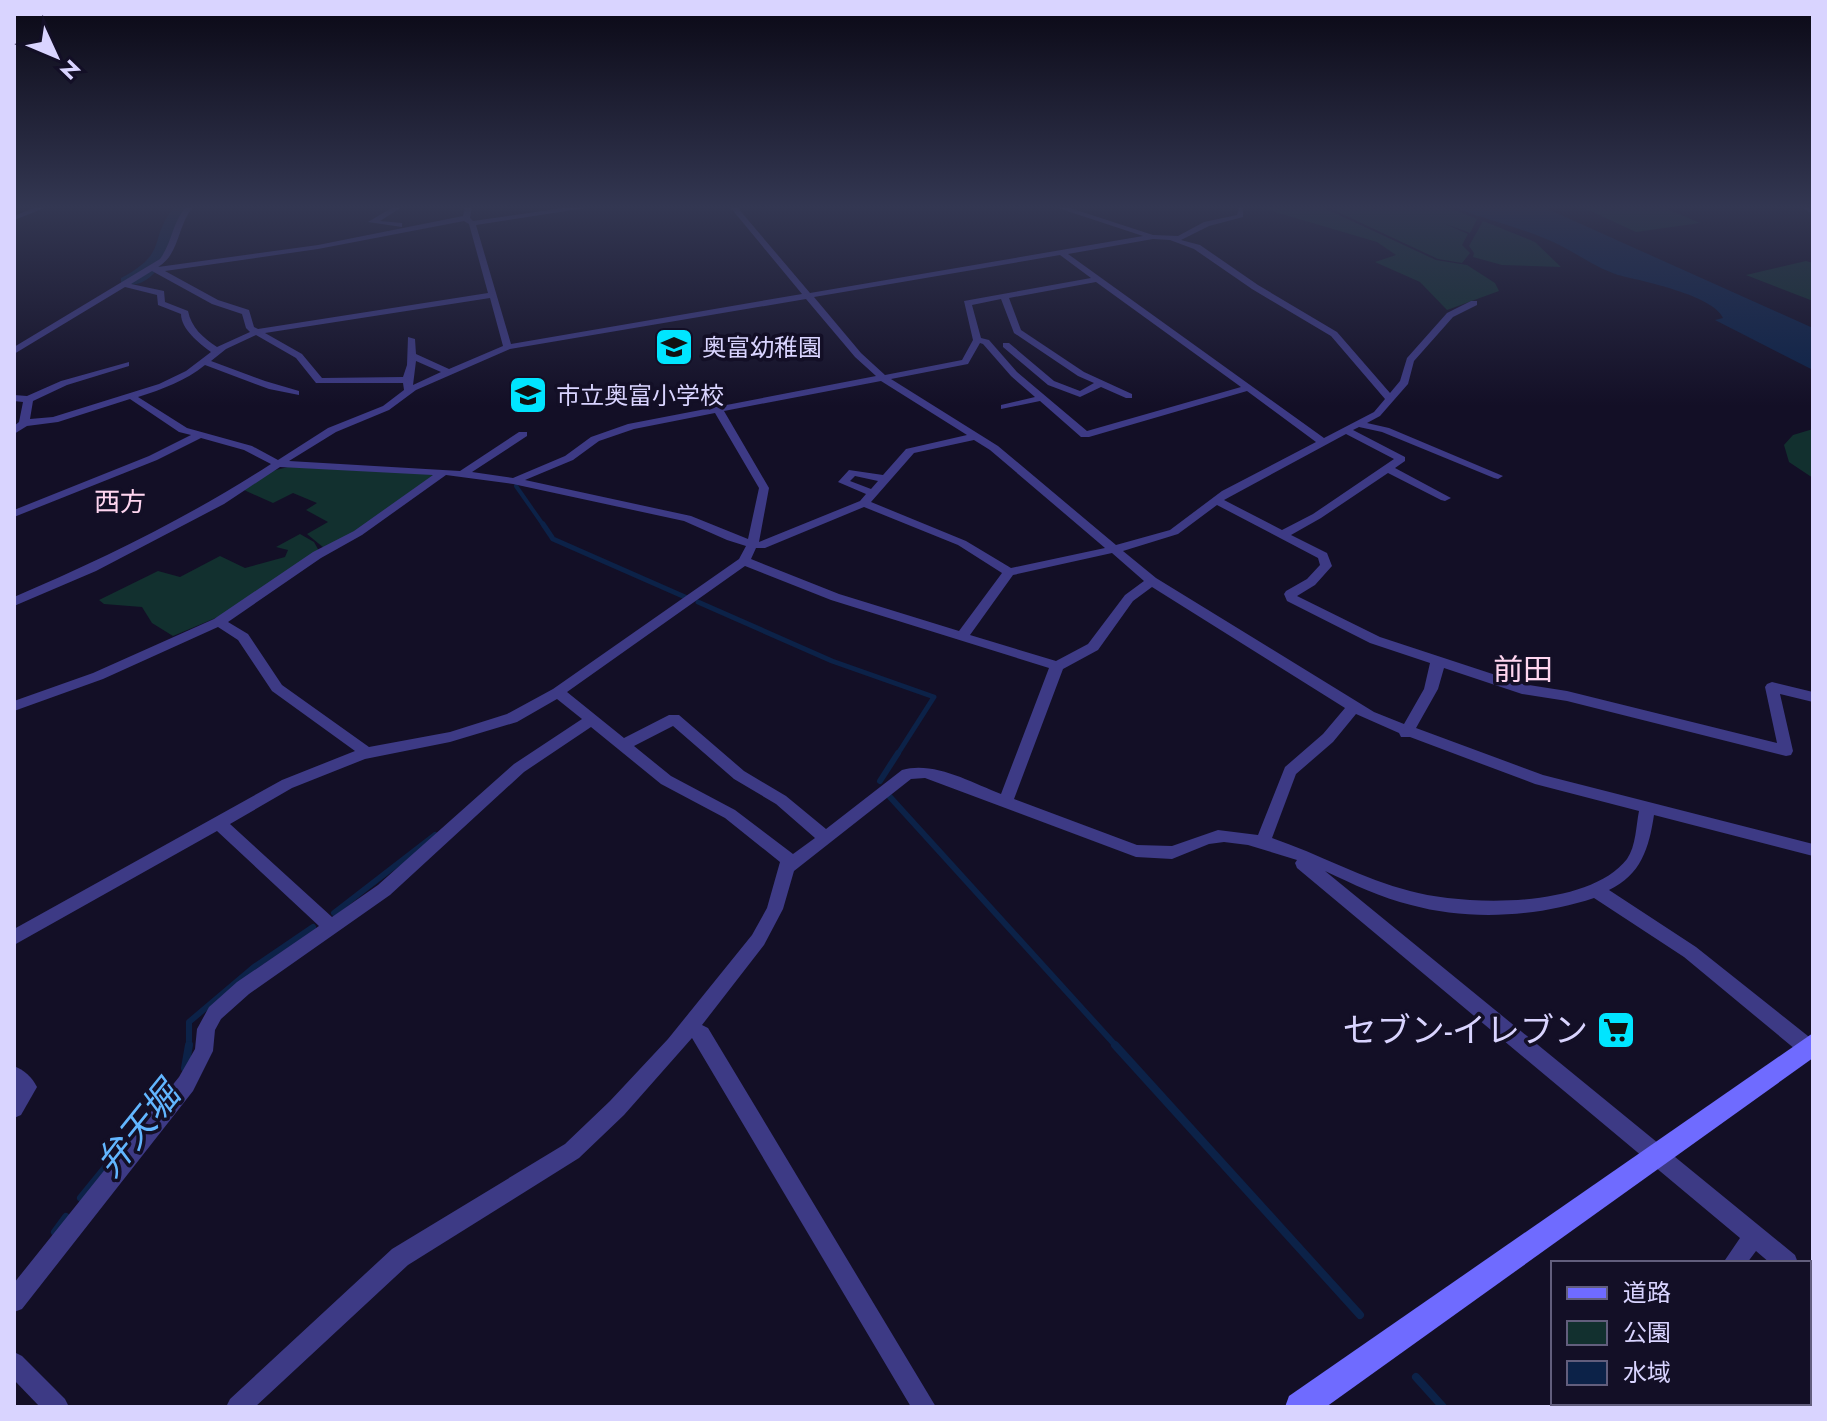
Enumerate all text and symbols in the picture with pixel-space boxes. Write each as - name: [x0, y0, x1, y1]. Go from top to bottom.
- north arrow: [16, 16, 96, 96]
- text: N: [53, 52, 88, 87]
- school or university icon: 奥富幼稚園: [653, 326, 695, 368]
- place label: 奥富幼稚園: [702, 330, 822, 365]
- school or university icon: 市立奥富小学校: [507, 374, 549, 416]
- place label: 市立奥富小学校: [556, 378, 724, 413]
- district label: 西方: [94, 483, 146, 521]
- district label: 前田: [1493, 648, 1553, 691]
- place label: セブン-イレブン: [1343, 1006, 1588, 1055]
- supermarket icon: セブン-イレブン: [1595, 1009, 1637, 1051]
- water label: 弁天堀: [83, 1067, 194, 1187]
- legend: [1551, 1261, 1811, 1405]
- text: 道路: [1623, 1275, 1671, 1310]
- text: 公園: [1623, 1315, 1671, 1350]
- text: 水域: [1623, 1355, 1671, 1390]

